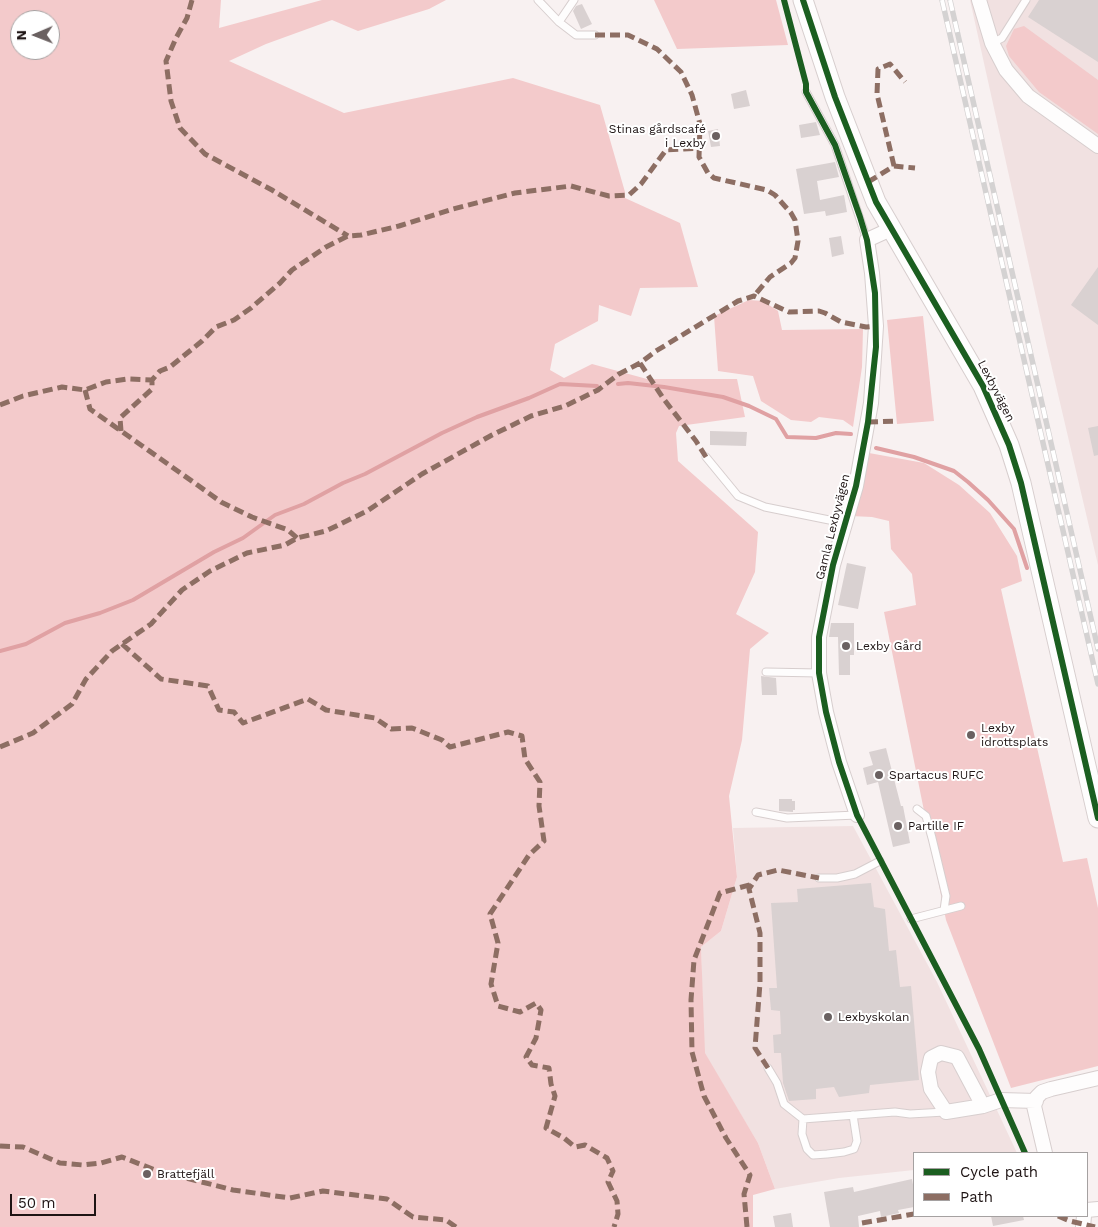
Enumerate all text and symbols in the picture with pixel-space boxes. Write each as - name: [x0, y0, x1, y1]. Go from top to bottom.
- north arrow: [10, 10, 60, 60]
- text: N: [13, 30, 29, 41]
- place label: Stinas gårdscafé i Lexby: [609, 122, 706, 150]
- marker: Stinas gårdscafé i Lexby: [710, 130, 722, 142]
- street label: Lexbyvägen: [974, 358, 1018, 424]
- street label: Gamla Lexbyvägen: [813, 473, 853, 581]
- place label: Lexby Gård: [856, 639, 921, 653]
- marker: Lexby Gård: [840, 640, 852, 652]
- place label: Lexby idrottsplats: [981, 721, 1048, 749]
- marker: Lexby idrottsplats: [965, 729, 977, 741]
- place label: Spartacus RUFC: [889, 768, 984, 782]
- marker: Spartacus RUFC: [873, 769, 885, 781]
- place label: Partille IF: [908, 819, 964, 833]
- marker: Partille IF: [892, 820, 904, 832]
- place label: Lexbyskolan: [838, 1010, 909, 1024]
- marker: Lexbyskolan: [822, 1011, 834, 1023]
- legend: [913, 1152, 1088, 1217]
- text: Cycle path: [960, 1163, 1038, 1181]
- place label: Brattefjäll: [157, 1167, 214, 1181]
- marker: Brattefjäll: [141, 1168, 153, 1180]
- scale bar: [12, 1184, 99, 1216]
- text: Path: [960, 1188, 993, 1206]
- text: 50 m: [18, 1194, 55, 1212]

